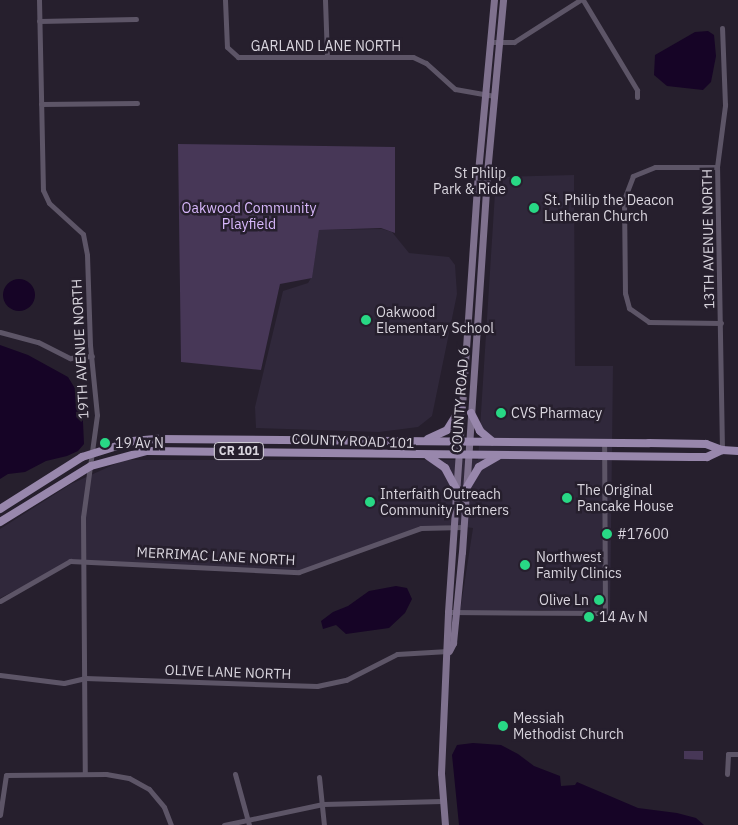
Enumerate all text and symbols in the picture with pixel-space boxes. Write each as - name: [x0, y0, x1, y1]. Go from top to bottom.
- street label: GARLAND LANE NORTH: [251, 38, 401, 54]
- place label: St Philip Park & Ride: [433, 165, 506, 198]
- street label: 13TH AVENUE NORTH: [698, 169, 718, 309]
- marker: St Philip Park & Ride: [510, 175, 522, 187]
- place label: St. Philip the Deacon Lutheran Church: [544, 192, 674, 224]
- park label: Oakwood Community Playfield: [182, 200, 316, 232]
- marker: St. Philip the Deacon Lutheran Church: [528, 202, 540, 214]
- street label: 19TH AVENUE NORTH: [68, 279, 92, 419]
- place label: Oakwood Elementary School: [376, 304, 494, 336]
- marker: Oakwood Elementary School: [360, 314, 372, 326]
- street label: COUNTY ROAD 6: [448, 346, 472, 454]
- place label: CVS Pharmacy: [511, 405, 602, 421]
- marker: CVS Pharmacy: [495, 407, 507, 419]
- street label: COUNTY ROAD 101: [291, 430, 415, 452]
- place label: 19 Av N: [115, 435, 164, 451]
- marker: 19 Av N: [99, 437, 111, 449]
- road number: CR 101: [213, 442, 265, 461]
- place label: The Original Pancake House: [577, 482, 674, 514]
- place label: Interfaith Outreach Community Partners: [380, 486, 509, 518]
- marker: The Original Pancake House: [561, 492, 573, 504]
- marker: Interfaith Outreach Community Partners: [364, 496, 376, 508]
- place label: #17600: [617, 526, 669, 542]
- marker: #17600: [601, 528, 613, 540]
- street label: MERRIMAC LANE NORTH: [136, 543, 296, 569]
- place label: Northwest Family Clinics: [536, 549, 622, 582]
- marker: Northwest Family Clinics: [518, 558, 532, 572]
- place label: Olive Ln: [539, 592, 589, 608]
- marker: Olive Ln: [593, 594, 605, 606]
- place label: 14 Av N: [599, 609, 648, 625]
- marker: 14 Av N: [583, 611, 595, 623]
- street label: OLIVE LANE NORTH: [165, 661, 291, 683]
- place label: Messiah Methodist Church: [513, 710, 624, 742]
- marker: Messiah Methodist Church: [497, 720, 509, 732]

